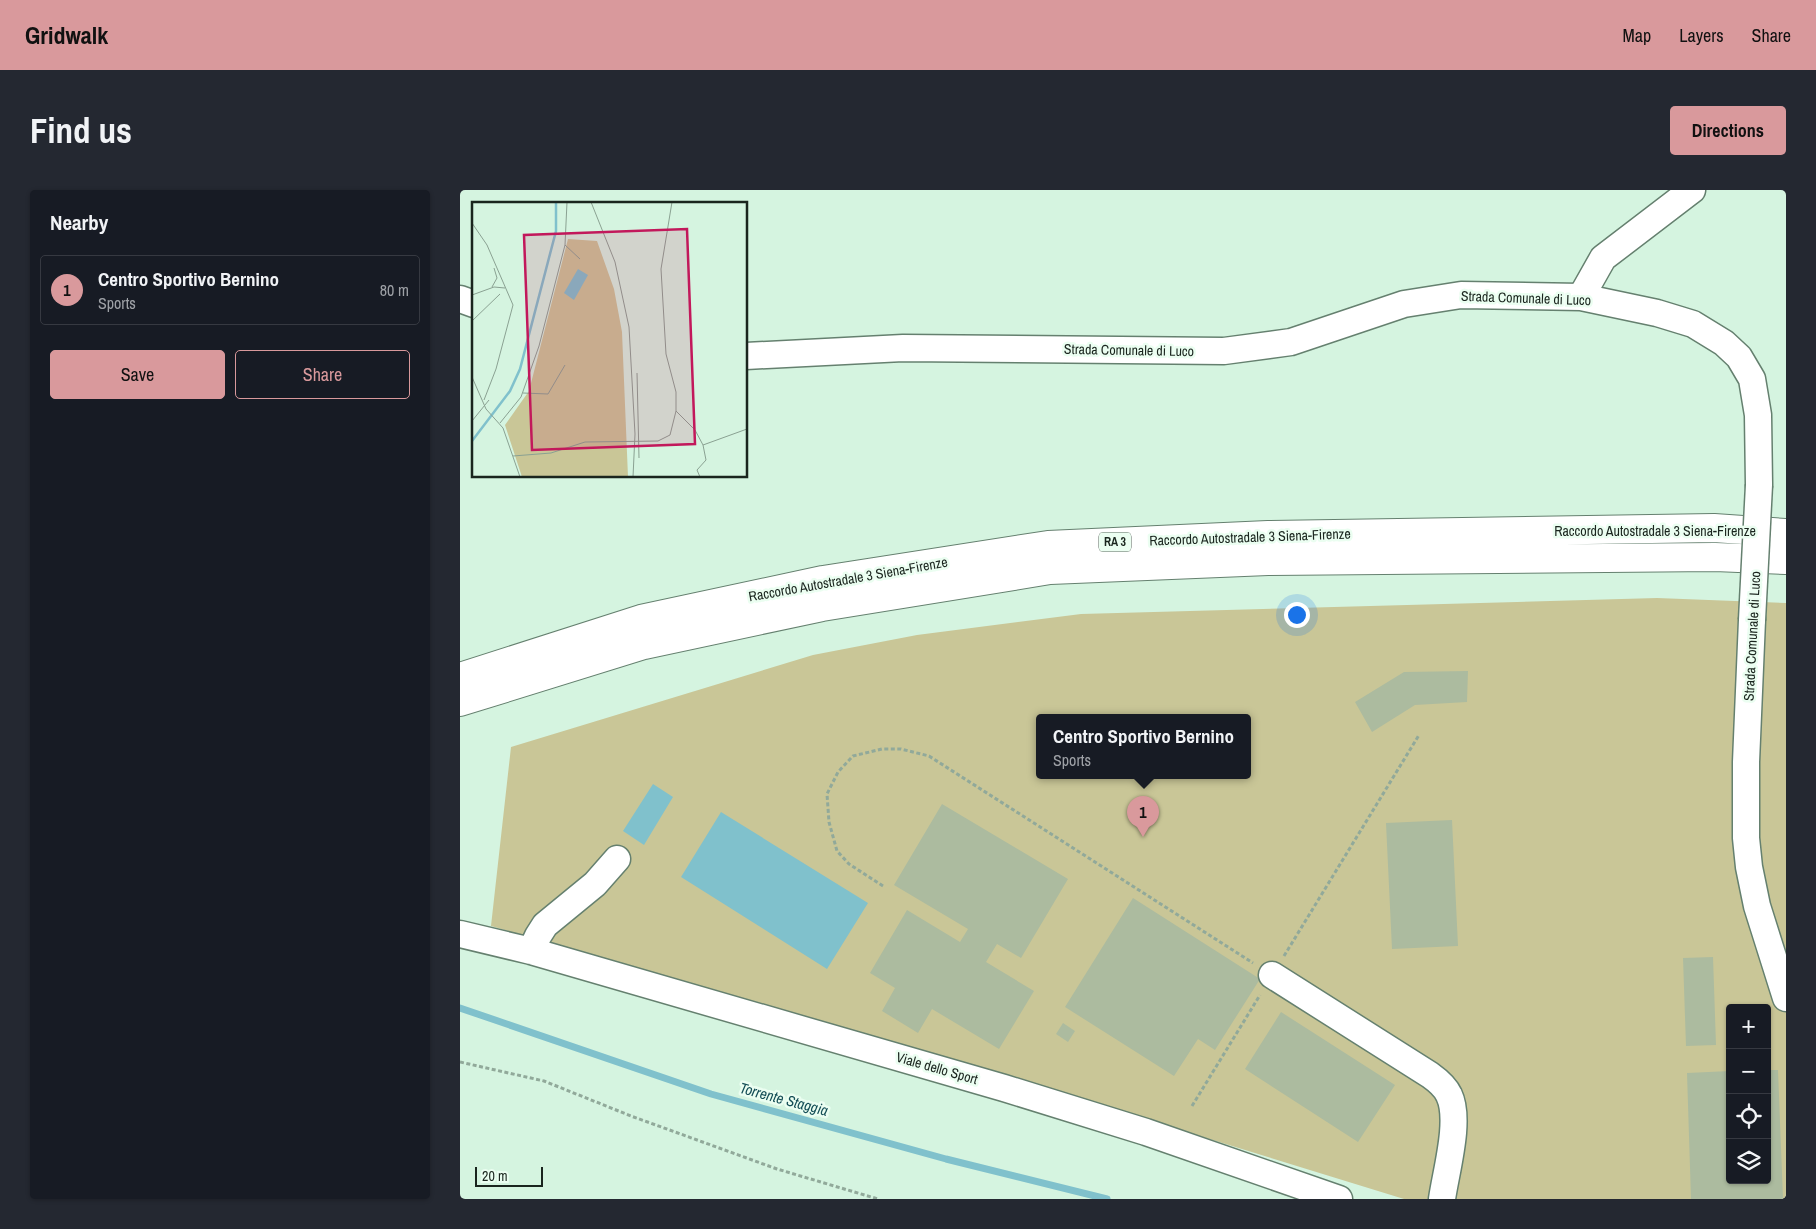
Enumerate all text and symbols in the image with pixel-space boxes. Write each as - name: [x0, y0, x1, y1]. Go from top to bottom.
- text: Gridwalk: [25, 19, 108, 51]
- text: Map: [1623, 23, 1651, 48]
- text: Layers: [1679, 23, 1724, 48]
- text: Share: [1752, 23, 1791, 48]
- button: Directions: [1670, 106, 1786, 155]
- text: Find us: [30, 107, 132, 154]
- inset map: [472, 202, 748, 478]
- text: Nearby: [50, 208, 108, 237]
- text: Centro Sportivo Bernino: [98, 266, 279, 292]
- text: 1: [63, 279, 71, 301]
- text: 80 m: [380, 279, 409, 301]
- street label: Strada Comunale di Luco: [1461, 287, 1591, 309]
- text: Sports: [98, 292, 136, 314]
- street label: Strada Comunale di Luco: [1064, 340, 1194, 360]
- button: Save: [50, 350, 225, 399]
- button: Share: [235, 350, 410, 399]
- street label: Raccordo Autostradale 3 Siena-Firenze: [1554, 522, 1756, 540]
- street label: Raccordo Autostradale 3 Siena-Firenze: [1149, 524, 1351, 550]
- road number: RA 3: [1099, 532, 1131, 552]
- street label: Raccordo Autostradale 3 Siena-Firenze: [747, 553, 949, 605]
- street label: Strada Comunale di Luco: [1740, 571, 1764, 701]
- your location: [1284, 602, 1310, 628]
- popup: [1036, 714, 1251, 779]
- text: Centro Sportivo Bernino: [1053, 723, 1234, 749]
- text: Sports: [1053, 749, 1091, 771]
- pin: 1: [1127, 796, 1159, 837]
- map controls: [1726, 1004, 1771, 1184]
- button: +: [1726, 1004, 1771, 1049]
- street label: Viale dello Sport: [894, 1048, 980, 1088]
- button: −: [1726, 1049, 1771, 1094]
- water label: Torrente Staggia: [737, 1077, 831, 1121]
- button: locate: [1726, 1094, 1771, 1139]
- button: layers: [1726, 1139, 1771, 1184]
- scale bar: [475, 1164, 542, 1187]
- text: 20 m: [482, 1167, 508, 1185]

